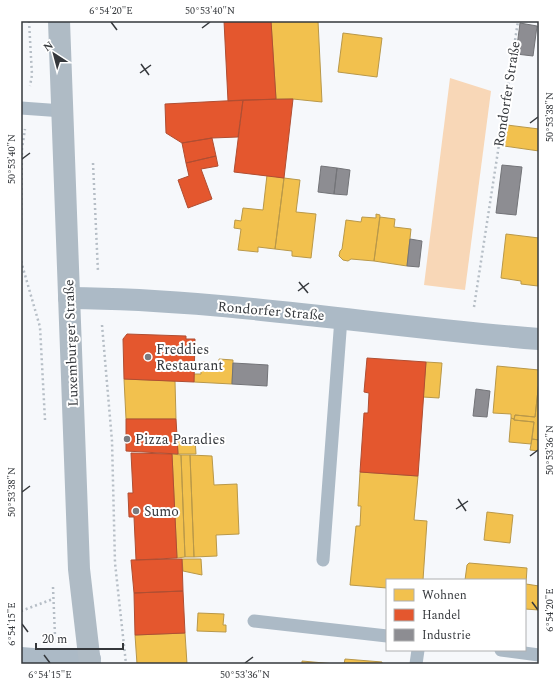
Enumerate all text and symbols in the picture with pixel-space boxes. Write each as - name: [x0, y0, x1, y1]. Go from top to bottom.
- text: 6°54'20"E: [89, 3, 133, 19]
- text: 50°53'40"N: [185, 3, 235, 19]
- north arrow: [34, 34, 74, 74]
- text: N: [40, 37, 57, 56]
- street label: Rondorfer Straße: [488, 39, 526, 149]
- text: 50°53'38"N: [542, 92, 558, 142]
- text: 50°53'40"N: [4, 134, 20, 184]
- street label: Luxemburger Straße: [58, 279, 84, 407]
- street label: Rondorfer Straße: [217, 296, 325, 326]
- place label: Freddies Restaurant: [156, 339, 223, 376]
- marker: Freddies Restaurant: [143, 352, 153, 362]
- text: 50°53'36"N: [542, 425, 558, 475]
- place label: Pizza Paradies: [135, 429, 225, 450]
- marker: Pizza Paradies: [122, 434, 132, 444]
- text: 50°53'38"N: [4, 467, 20, 517]
- place label: Sumo: [144, 501, 179, 522]
- marker: Sumo: [131, 506, 141, 516]
- legend: [386, 579, 526, 651]
- text: Wohnen: [422, 586, 467, 605]
- text: 6°54'20"E: [542, 588, 558, 632]
- text: 6°54'15"E: [4, 602, 20, 646]
- text: Handel: [422, 606, 461, 625]
- scale bar: [36, 625, 123, 651]
- text: Industrie: [422, 626, 471, 645]
- text: 20 m: [42, 630, 67, 649]
- text: 6°54'15"E: [28, 667, 72, 683]
- text: 50°53'36"N: [220, 667, 270, 683]

